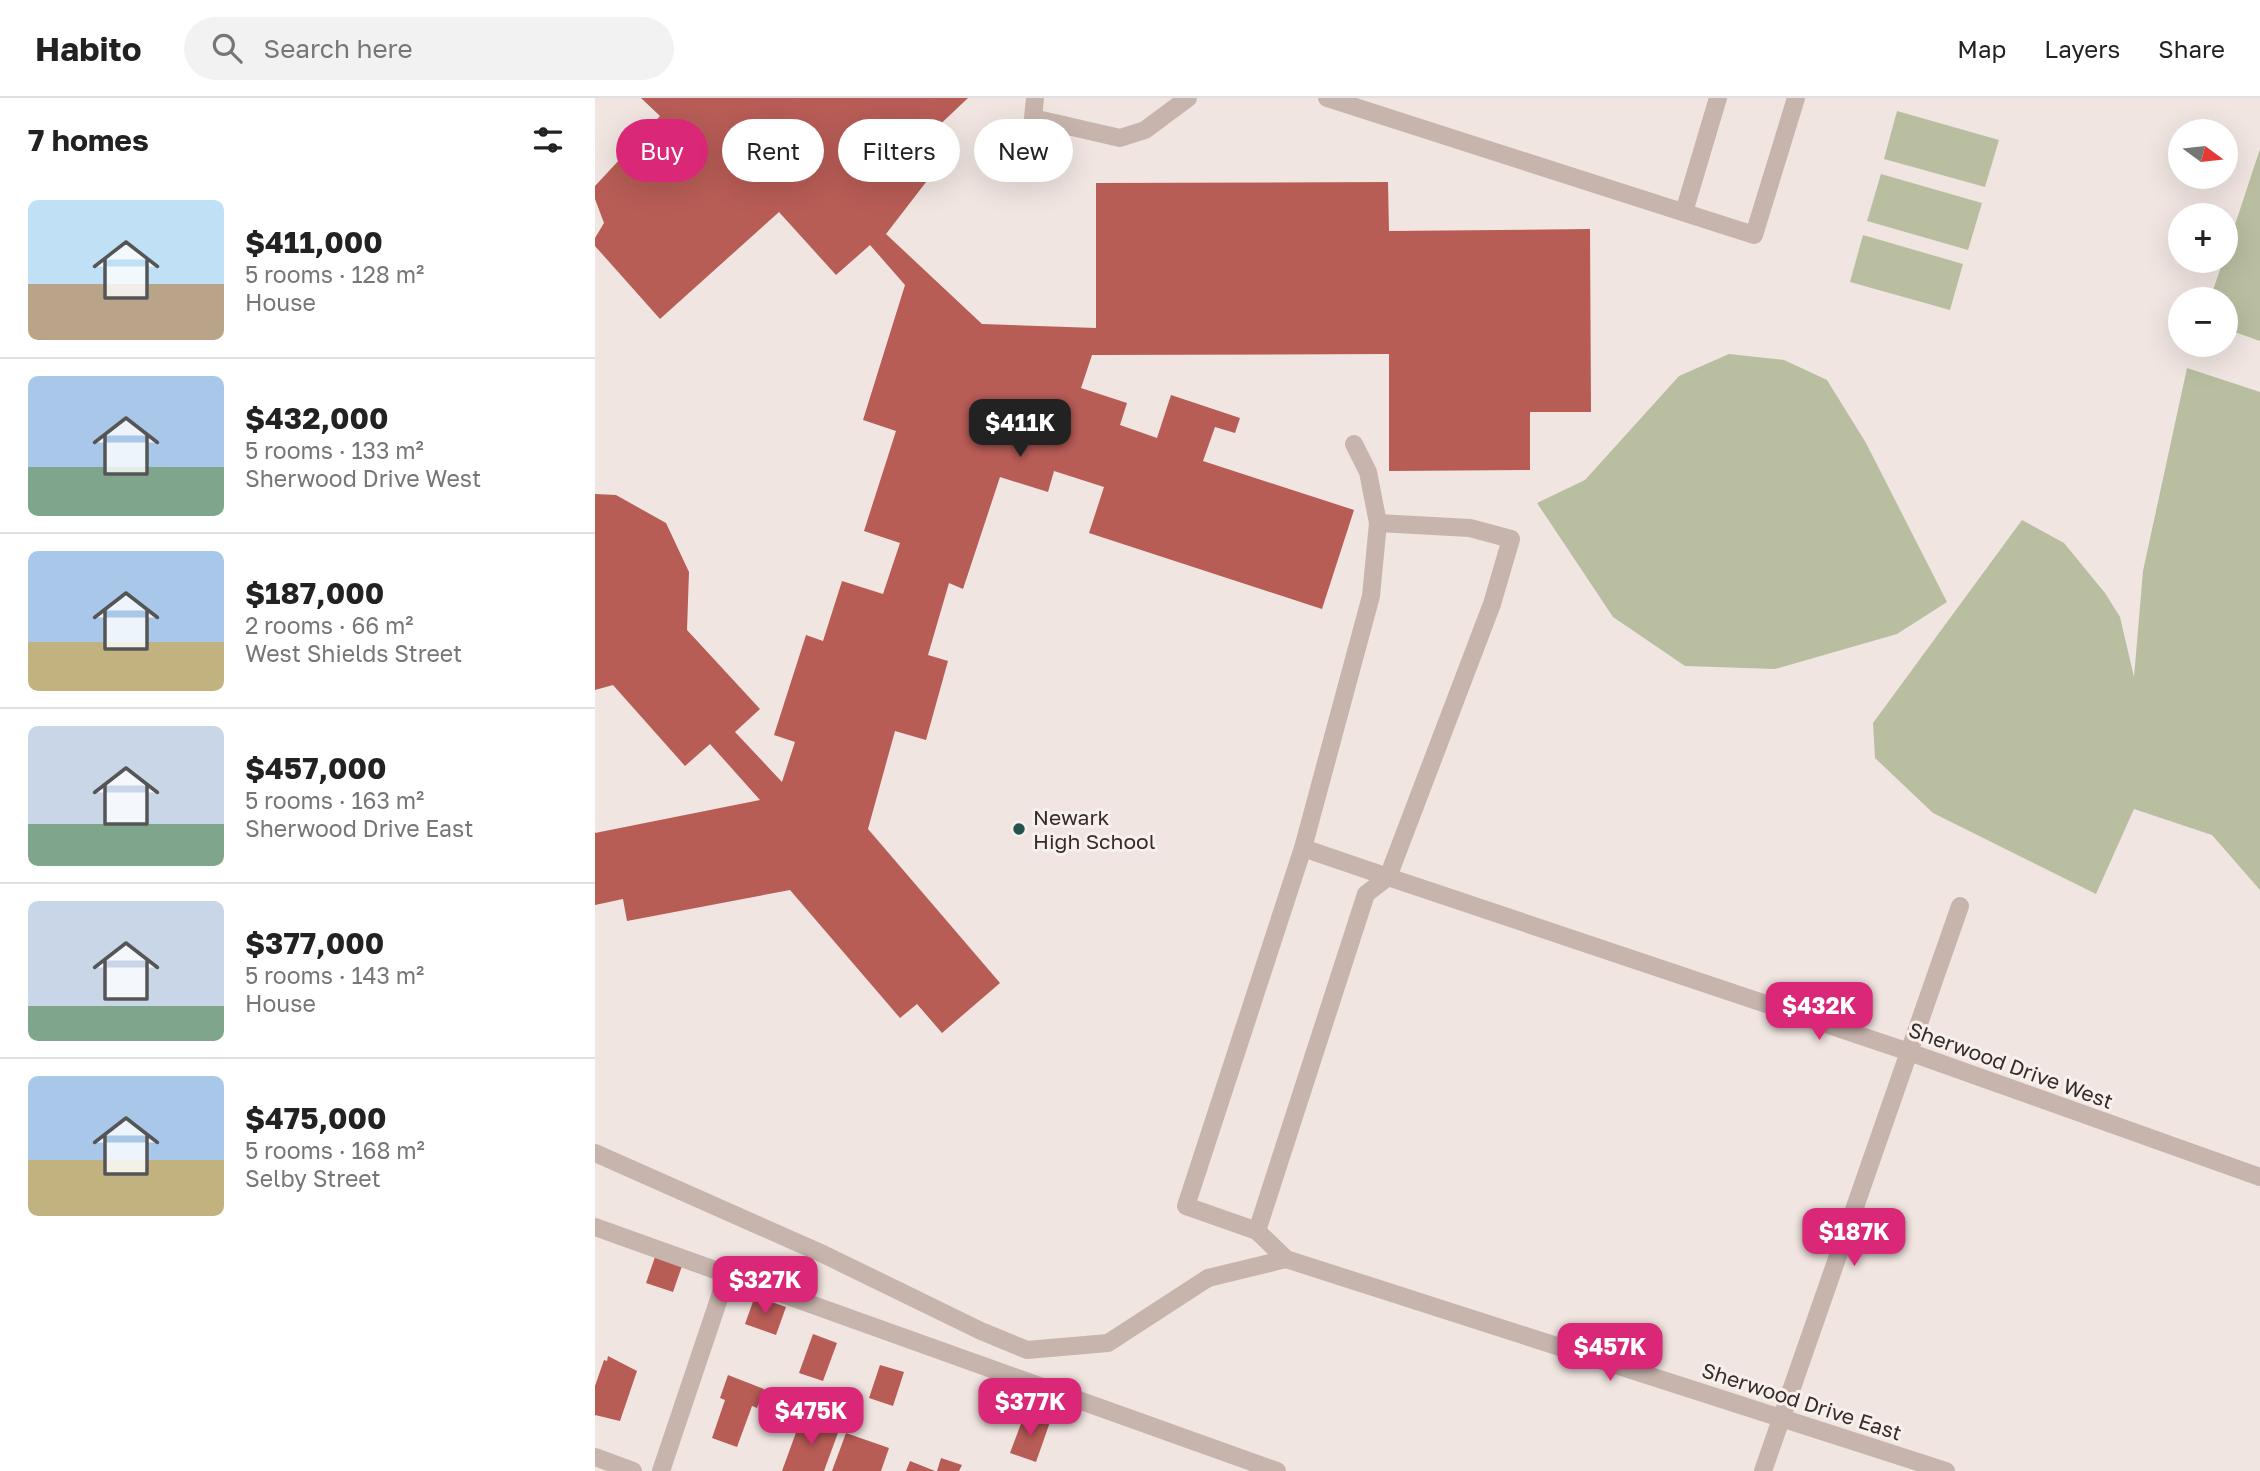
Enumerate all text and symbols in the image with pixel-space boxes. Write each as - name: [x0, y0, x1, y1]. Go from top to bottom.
- search box: [184, 17, 674, 80]
- text: Habito: [35, 29, 142, 68]
- icon: search: [208, 29, 246, 67]
- text: Search here: [264, 33, 413, 64]
- text: Map: [1957, 34, 2006, 63]
- text: Layers: [2044, 34, 2120, 63]
- text: Share: [2158, 34, 2225, 63]
- chip: Buy: [616, 119, 708, 182]
- chip: Rent: [722, 119, 824, 182]
- chip: Filters: [838, 119, 960, 182]
- chip: New: [974, 119, 1073, 182]
- north arrow: [2168, 119, 2238, 189]
- map controls: [2168, 119, 2238, 357]
- icon: filters: [529, 121, 567, 159]
- text: 7 homes: [28, 122, 149, 158]
- button: +: [2168, 203, 2238, 273]
- text: $411,000: [245, 224, 383, 260]
- icon: home: [84, 228, 168, 312]
- text: 5 rooms · 128 m²: [245, 260, 424, 288]
- button: −: [2168, 287, 2238, 357]
- text: House: [245, 288, 316, 316]
- text: $432,000: [245, 400, 389, 436]
- pin: $411K: [971, 400, 1069, 459]
- icon: home: [84, 404, 168, 488]
- text: $411K: [985, 408, 1055, 436]
- text: 5 rooms · 133 m²: [245, 436, 424, 464]
- text: Sherwood Drive West: [245, 464, 481, 492]
- text: $187,000: [245, 575, 384, 611]
- icon: home: [84, 579, 168, 663]
- text: 2 rooms · 66 m²: [245, 611, 414, 639]
- text: West Shields Street: [245, 639, 462, 667]
- text: $457,000: [245, 750, 387, 786]
- icon: home: [84, 754, 168, 838]
- text: 5 rooms · 163 m²: [245, 786, 424, 814]
- place label: Newark High School: [1033, 804, 1155, 854]
- text: Sherwood Drive East: [245, 814, 473, 842]
- marker: Newark High School: [1011, 821, 1027, 837]
- text: $377,000: [245, 925, 384, 961]
- icon: home: [84, 929, 168, 1013]
- text: 5 rooms · 143 m²: [245, 961, 424, 989]
- pin: $432K: [1770, 982, 1868, 1042]
- text: House: [245, 989, 316, 1017]
- text: $432K: [1782, 991, 1856, 1019]
- street label: Sherwood Drive West: [1905, 1016, 2117, 1114]
- text: $475,000: [245, 1100, 387, 1136]
- icon: home: [84, 1104, 168, 1188]
- text: 5 rooms · 168 m²: [245, 1136, 425, 1164]
- text: Selby Street: [245, 1164, 381, 1192]
- pin: $187K: [1805, 1208, 1903, 1268]
- text: $187K: [1818, 1217, 1890, 1245]
- pin: $327K: [716, 1256, 814, 1316]
- text: $327K: [729, 1265, 801, 1293]
- pin: $457K: [1561, 1324, 1659, 1383]
- text: $457K: [1573, 1332, 1647, 1360]
- street label: Sherwood Drive East: [1699, 1356, 1905, 1446]
- pin: $377K: [981, 1378, 1079, 1438]
- text: $377K: [994, 1387, 1066, 1415]
- pin: $475K: [762, 1388, 860, 1447]
- text: $475K: [774, 1396, 848, 1424]

